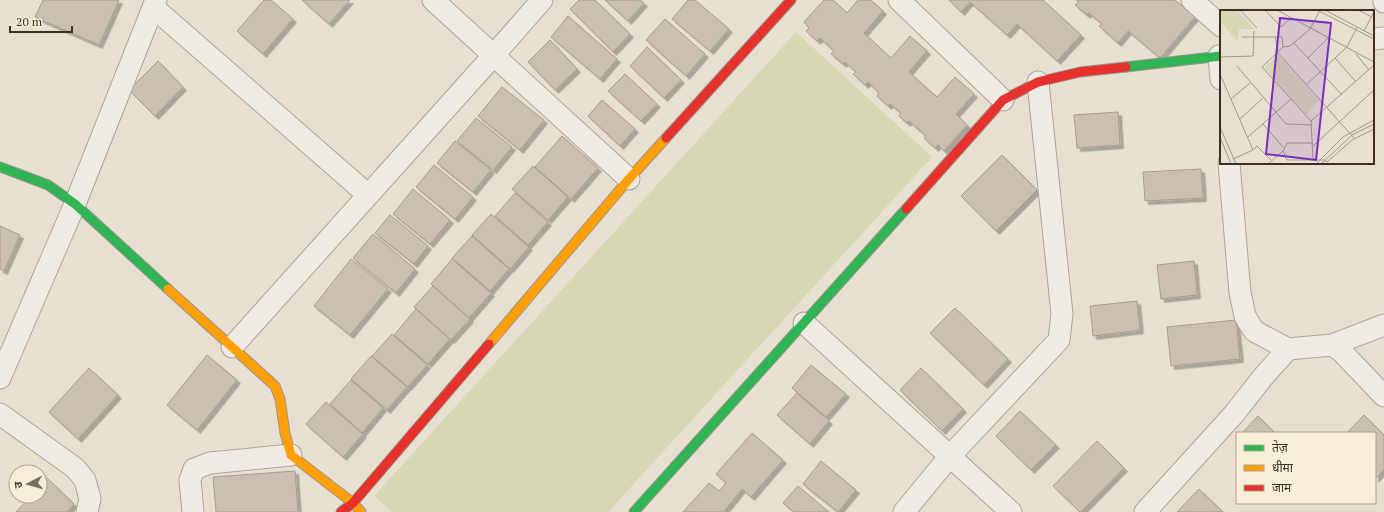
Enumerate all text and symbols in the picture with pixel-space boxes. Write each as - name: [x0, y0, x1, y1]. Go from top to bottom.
- scale bar: [10, 8, 72, 34]
- inset map: [1220, 10, 1374, 164]
- text: 20 m: [16, 14, 43, 29]
- legend: [1236, 432, 1376, 504]
- text: तेज़: [1272, 440, 1289, 455]
- text: धीमा: [1272, 460, 1294, 475]
- north arrow: [8, 464, 48, 504]
- text: जाम: [1272, 480, 1292, 495]
- text: उ: [11, 481, 25, 489]

